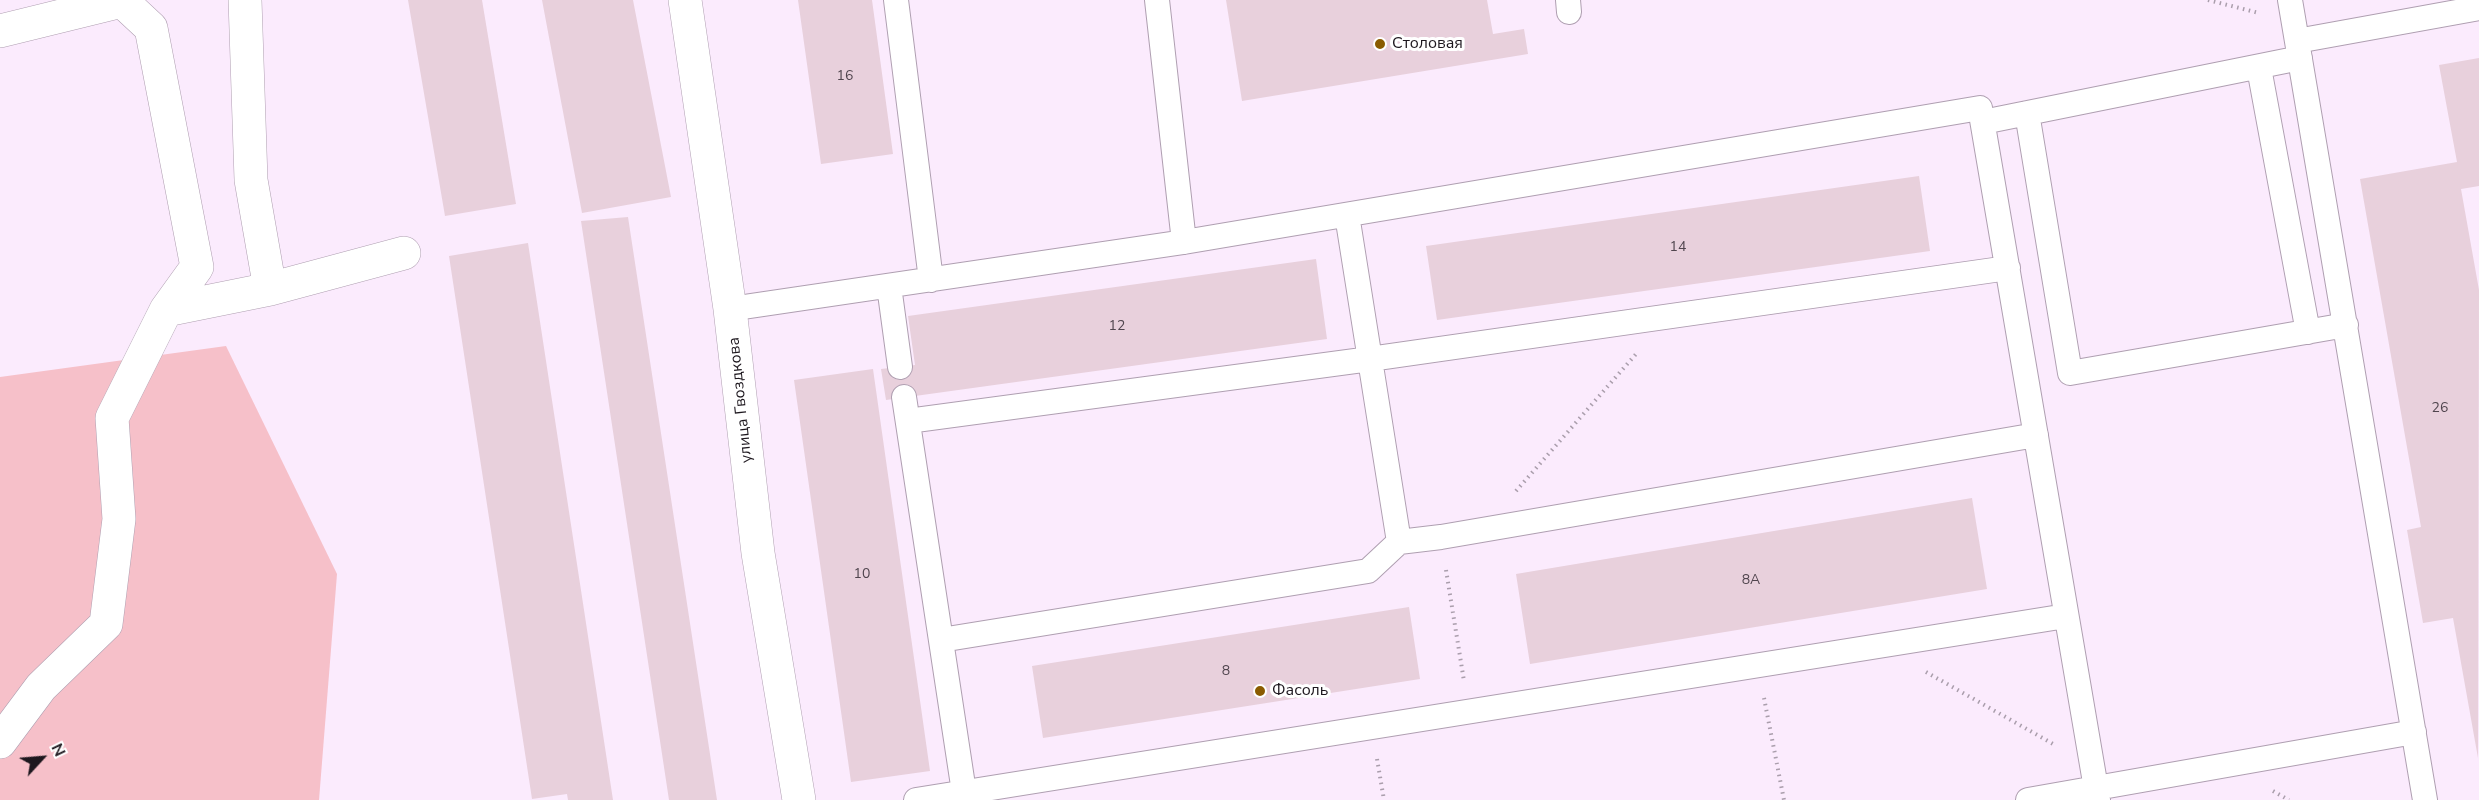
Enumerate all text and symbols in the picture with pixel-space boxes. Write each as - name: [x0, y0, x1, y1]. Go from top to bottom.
- place label: Столовая: [1392, 34, 1463, 54]
- marker: Столовая: [1373, 37, 1387, 51]
- house number: 16: [837, 69, 853, 85]
- house number: 14: [1670, 240, 1686, 256]
- house number: 12: [1109, 319, 1125, 335]
- street label: улица Гвоздкова: [725, 336, 757, 464]
- house number: 26: [2432, 401, 2448, 417]
- house number: 10: [854, 567, 870, 583]
- house number: 8А: [1742, 573, 1760, 589]
- house number: 8: [1222, 664, 1230, 680]
- place label: Фасоль: [1272, 681, 1328, 701]
- marker: Фасоль: [1253, 684, 1267, 698]
- north arrow: [12, 728, 72, 788]
- text: N: [46, 740, 71, 760]

